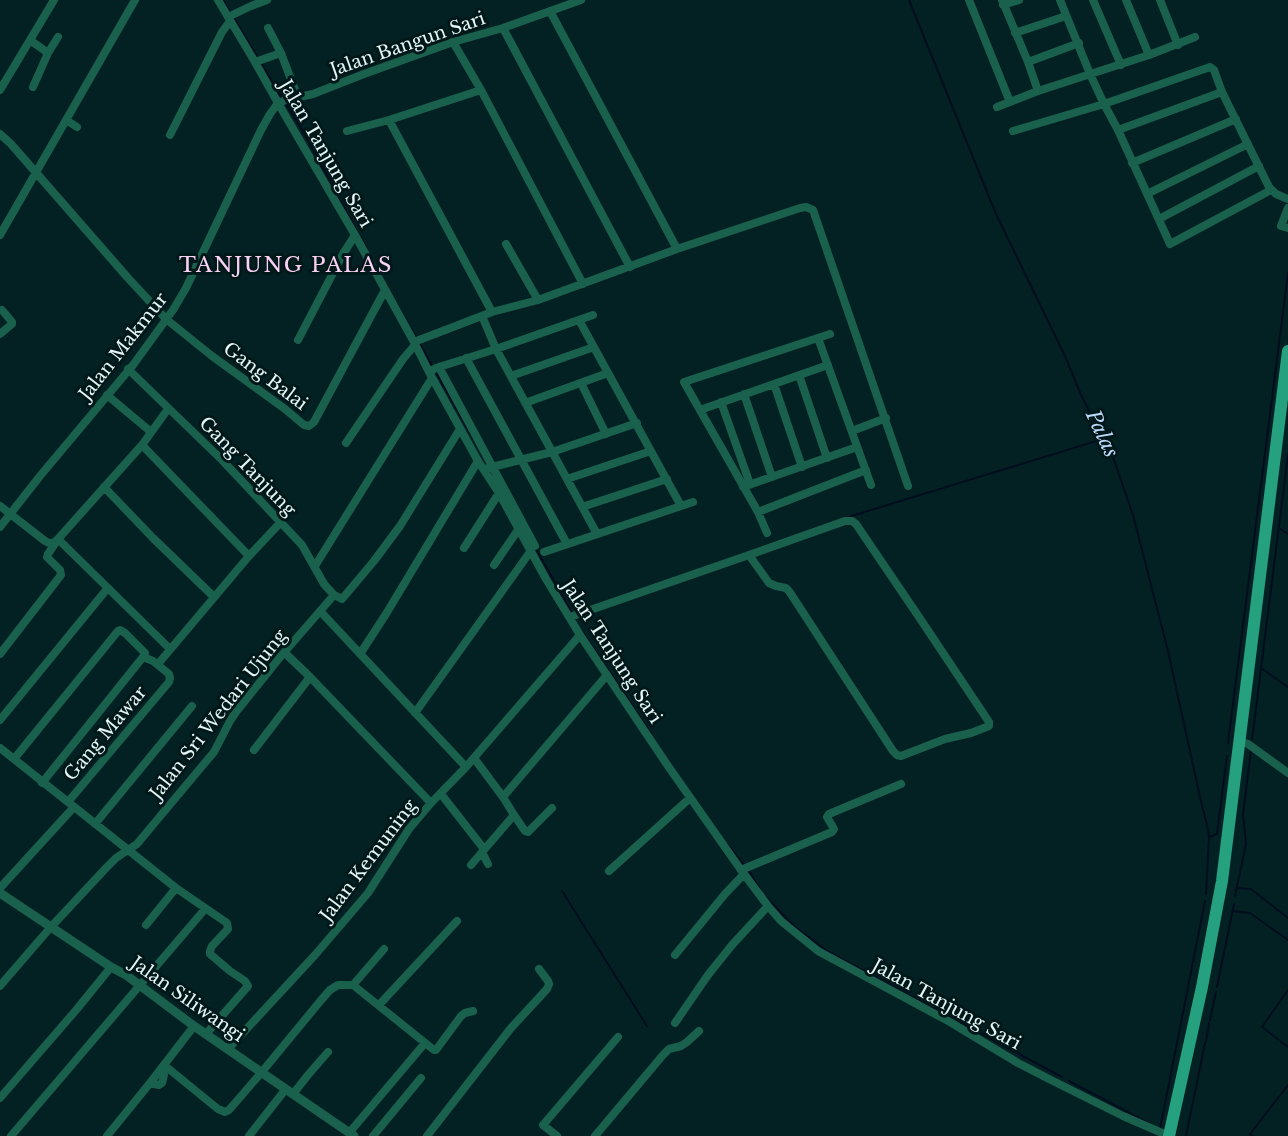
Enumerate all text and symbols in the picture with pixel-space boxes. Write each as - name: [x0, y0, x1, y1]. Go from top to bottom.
- street label: Jalan Bangun Sari: [328, 8, 488, 82]
- street label: Jalan Tanjung Sari: [274, 76, 376, 232]
- district label: TANJUNG PALAS: [179, 253, 393, 279]
- street label: Jalan Makmur: [75, 289, 173, 405]
- street label: Gang Balai: [219, 338, 311, 416]
- water label: Palas: [1080, 406, 1122, 462]
- street label: Gang Tanjung: [194, 413, 300, 521]
- street label: Jalan Tanjung Sari: [556, 576, 666, 728]
- street label: Jalan Sri Wedari Ujung: [146, 626, 292, 804]
- street label: Gang Mawar: [60, 682, 152, 786]
- street label: Jalan Kemuning: [316, 796, 422, 926]
- street label: Jalan Siliwangi: [126, 953, 248, 1047]
- street label: Jalan Tanjung Sari: [868, 955, 1024, 1055]

